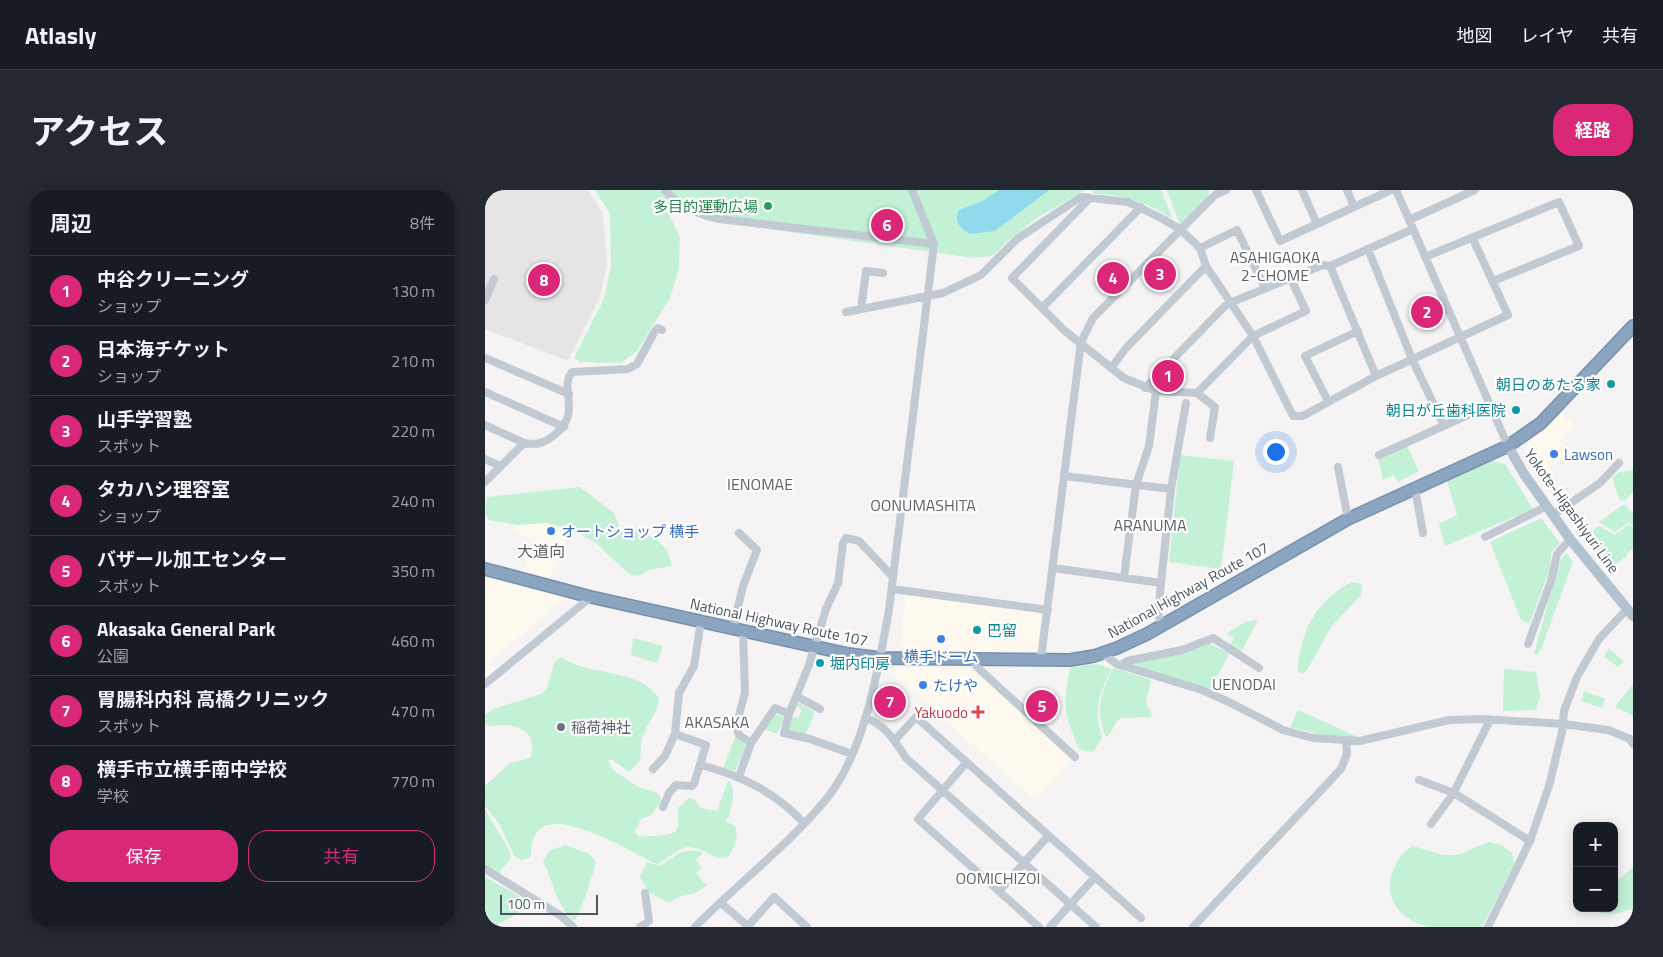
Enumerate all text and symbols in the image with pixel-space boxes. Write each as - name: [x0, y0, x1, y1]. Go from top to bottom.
- text: Atlasly: [25, 17, 96, 53]
- text: 地図: [1457, 22, 1493, 49]
- text: レイヤ: [1521, 22, 1574, 49]
- text: 共有: [1602, 22, 1638, 49]
- text: アクセス: [30, 104, 168, 158]
- button: 経路: [1553, 104, 1633, 156]
- place label: 多目的運動広場: [653, 195, 758, 218]
- marker: 多目的運動広場: [762, 200, 774, 212]
- pin: 6: [871, 206, 903, 244]
- text: 周辺: [50, 207, 92, 239]
- text: 8件: [410, 211, 435, 235]
- district label: ASAHIGAOKA 2-CHOME: [1230, 245, 1321, 287]
- pin: 3: [1144, 255, 1176, 293]
- pin: 4: [1097, 259, 1129, 297]
- pin: 8: [528, 261, 560, 299]
- text: 中谷クリーニング: [97, 264, 249, 293]
- text: 1: [62, 279, 70, 303]
- text: 130 m: [391, 279, 435, 303]
- pin: 2: [1411, 293, 1443, 331]
- text: ショップ: [97, 294, 161, 318]
- text: 日本海チケット: [97, 334, 230, 363]
- text: 2: [62, 349, 70, 373]
- text: 210 m: [391, 349, 435, 373]
- pin: 1: [1152, 357, 1184, 395]
- text: ショップ: [97, 364, 161, 388]
- place label: 朝日のあたる家: [1496, 373, 1601, 396]
- marker: 朝日のあたる家: [1605, 378, 1617, 390]
- place label: 朝日が丘歯科医院: [1386, 399, 1506, 422]
- text: 山手学習塾: [97, 404, 192, 433]
- marker: 朝日が丘歯科医院: [1510, 404, 1522, 416]
- text: 3: [62, 419, 70, 443]
- text: 220 m: [391, 419, 435, 443]
- text: スポット: [97, 434, 161, 458]
- your location: [1263, 439, 1289, 465]
- place label: Lawson: [1564, 443, 1613, 466]
- street label: Yokote-Higashiyuri Line: [1519, 444, 1625, 578]
- marker: Lawson: [1548, 448, 1560, 460]
- district label: IENOMAE: [727, 472, 793, 496]
- text: タカハシ理容室: [97, 474, 230, 503]
- text: 4: [62, 489, 70, 513]
- text: 240 m: [391, 489, 435, 513]
- district label: OONUMASHITA: [870, 493, 976, 517]
- text: ショップ: [97, 504, 161, 528]
- district label: ARANUMA: [1114, 513, 1187, 537]
- place label: オートショップ 横手: [561, 520, 699, 543]
- marker: オートショップ 横手: [545, 525, 557, 537]
- street label: National Highway Route 107: [1103, 536, 1273, 644]
- district label: 大道向: [517, 539, 565, 563]
- text: バザール加工センター: [97, 544, 287, 573]
- text: 5: [62, 559, 70, 583]
- text: 350 m: [391, 559, 435, 583]
- text: スポット: [97, 574, 161, 598]
- street label: National Highway Route 107: [688, 592, 870, 652]
- text: Akasaka General Park: [97, 614, 276, 643]
- place label: 巴留: [987, 619, 1017, 642]
- marker: 巴留: [971, 624, 983, 636]
- text: 6: [62, 629, 70, 653]
- text: 460 m: [391, 629, 435, 653]
- marker: 横手ドーム: [935, 633, 947, 645]
- text: 公園: [97, 644, 129, 668]
- place label: 横手ドーム: [904, 645, 978, 668]
- place label: 堀内印房: [830, 652, 890, 675]
- marker: 堀内印房: [814, 657, 826, 669]
- district label: UENODAI: [1212, 672, 1276, 696]
- place label: たけや: [933, 674, 978, 697]
- marker: たけや: [917, 679, 929, 691]
- pin: 7: [874, 683, 906, 721]
- text: 胃腸科内科 高橋クリニック: [97, 684, 329, 713]
- pin: 5: [1026, 687, 1058, 725]
- text: 7: [62, 699, 70, 723]
- text: 470 m: [391, 699, 435, 723]
- place label: Yakuodo: [914, 701, 968, 724]
- marker: Yakuodo: [972, 706, 984, 718]
- district label: AKASAKA: [685, 710, 750, 734]
- text: スポット: [97, 714, 161, 738]
- place label: 稲荷神社: [571, 716, 631, 739]
- marker: 稲荷神社: [555, 721, 567, 733]
- text: 横手市立横手南中学校: [97, 754, 287, 783]
- text: 8: [62, 769, 70, 793]
- text: 770 m: [391, 769, 435, 793]
- text: 学校: [97, 784, 129, 808]
- map controls: [1573, 822, 1618, 912]
- button: +: [1573, 822, 1618, 867]
- button: 保存: [50, 830, 238, 882]
- button: 共有: [248, 830, 435, 882]
- district label: OOMICHIZOI: [956, 866, 1040, 890]
- button: −: [1573, 867, 1618, 912]
- scale bar: [500, 892, 597, 915]
- text: 100 m: [507, 893, 545, 914]

